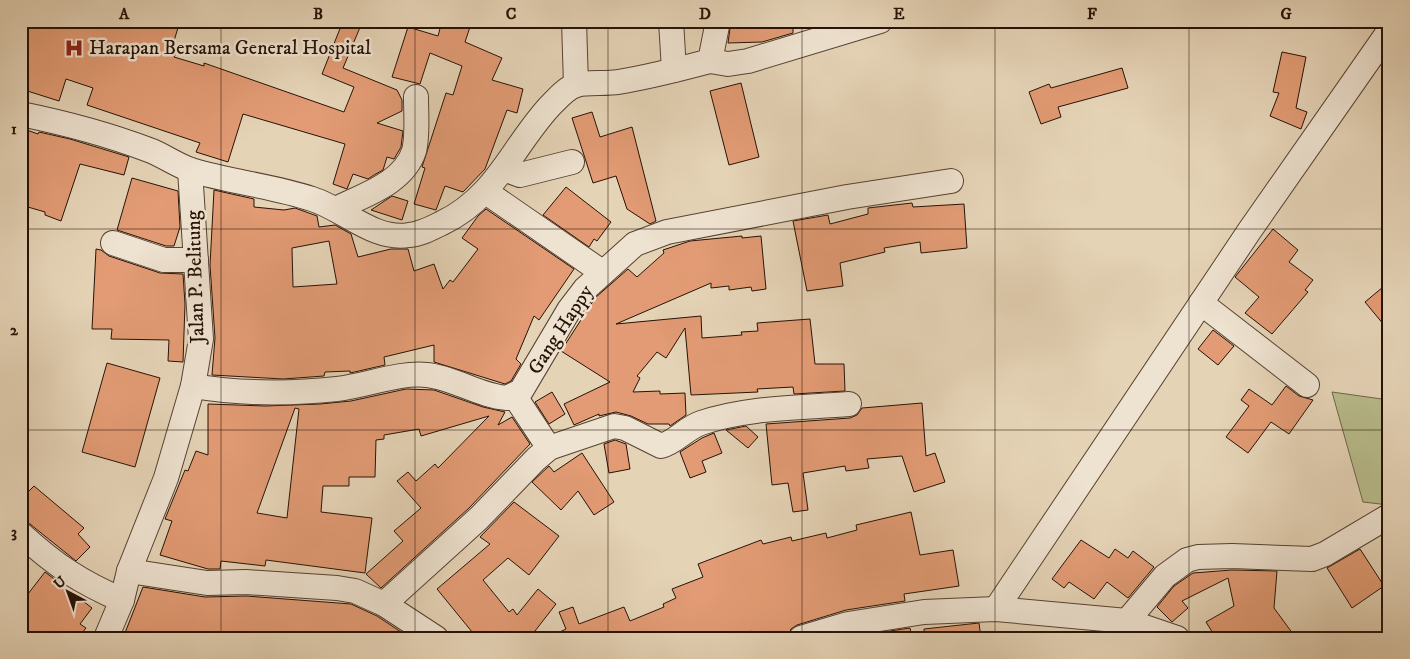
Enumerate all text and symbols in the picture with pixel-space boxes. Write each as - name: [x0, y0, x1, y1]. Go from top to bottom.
- text: A: [118, 4, 130, 24]
- text: B: [313, 4, 323, 24]
- text: C: [506, 4, 516, 24]
- text: D: [699, 4, 711, 24]
- text: E: [893, 4, 905, 24]
- text: F: [1087, 4, 1097, 24]
- text: G: [1280, 4, 1292, 24]
- place label: Harapan Bersama General Hospital: [89, 36, 371, 61]
- hospital icon: Harapan Bersama General Hospital: [63, 37, 85, 59]
- text: 1: [11, 119, 17, 139]
- street label: Jalan P. Belitung: [181, 210, 211, 346]
- street label: Gang Happy: [523, 280, 599, 380]
- text: 2: [10, 320, 19, 340]
- text: 3: [11, 522, 17, 542]
- north arrow: [42, 566, 92, 616]
- text: U: [50, 572, 70, 593]

